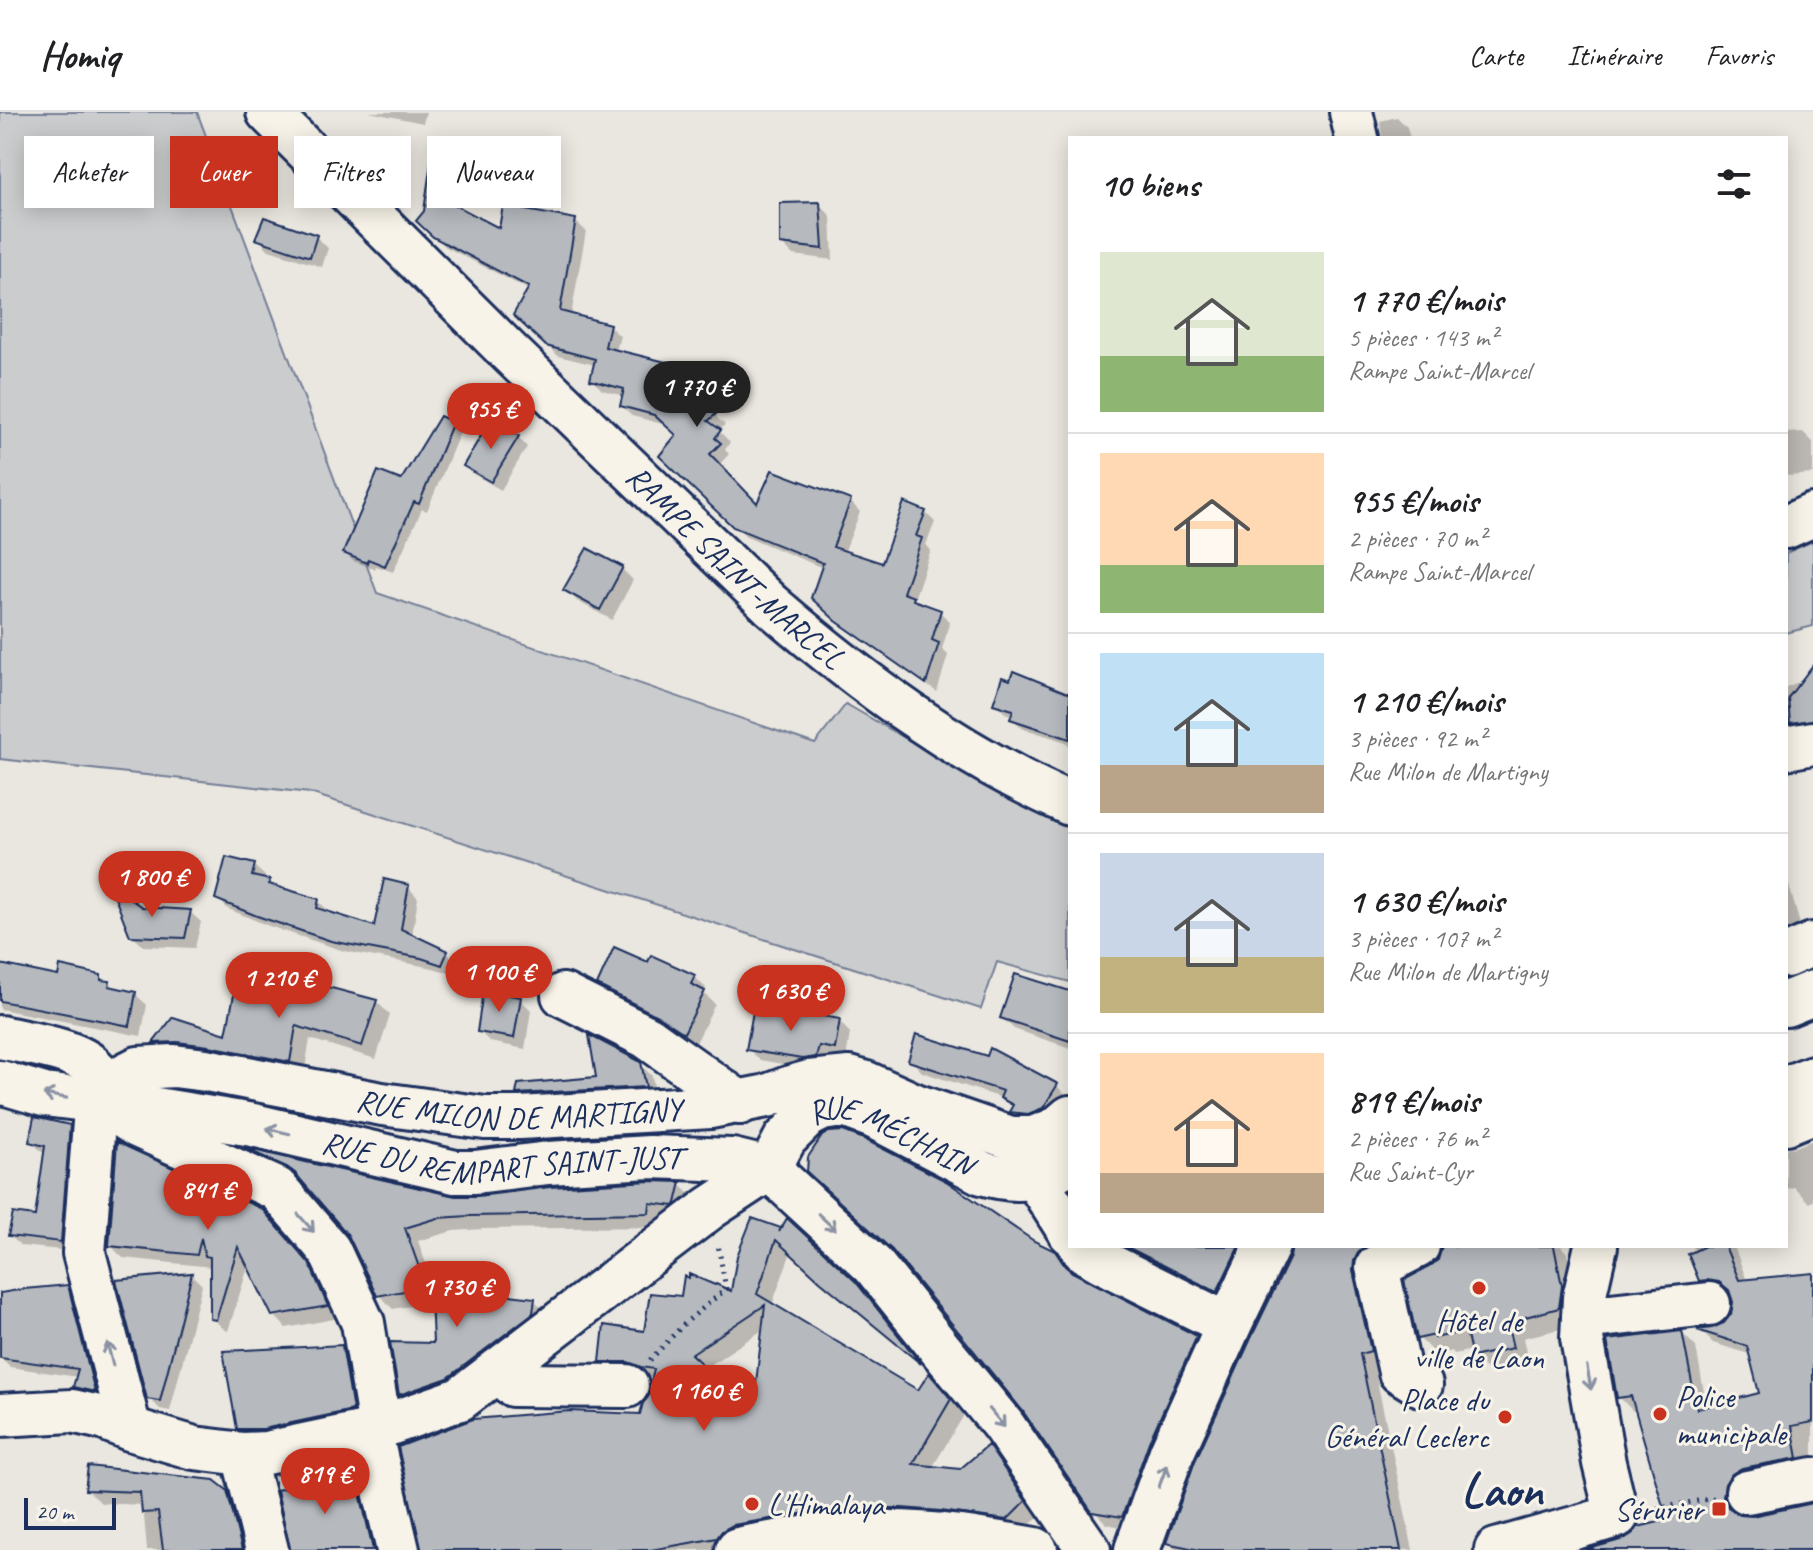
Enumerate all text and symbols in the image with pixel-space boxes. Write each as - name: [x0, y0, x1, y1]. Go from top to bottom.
- text: Homiq: [40, 32, 119, 79]
- text: Carte: [1469, 38, 1523, 73]
- text: Itinéraire: [1567, 38, 1661, 73]
- text: Favoris: [1705, 38, 1773, 73]
- chip: Acheter: [24, 136, 154, 208]
- chip: Louer: [170, 136, 278, 208]
- chip: Filtres: [294, 136, 411, 208]
- chip: Nouveau: [427, 136, 561, 208]
- icon: filters: [1712, 162, 1756, 206]
- text: 10 biens: [1100, 163, 1199, 206]
- text: 1 770 €/mois: [1348, 278, 1503, 321]
- icon: home: [1164, 284, 1260, 380]
- text: 5 pièces · 143 m²: [1348, 321, 1497, 354]
- text: Rampe Saint-Marcel: [1348, 354, 1531, 387]
- pin: 1 770 €: [623, 361, 771, 429]
- text: 1 770 €: [662, 370, 732, 403]
- pin: 955 €: [435, 383, 547, 451]
- text: 955 €: [465, 392, 517, 425]
- street label: RAMPE SAINT-MARCEL: [617, 456, 853, 679]
- text: 955 €/mois: [1348, 479, 1478, 522]
- icon: home: [1164, 485, 1260, 581]
- text: 2 pièces · 70 m²: [1348, 522, 1486, 555]
- text: Rampe Saint-Marcel: [1348, 555, 1531, 588]
- text: 1 210 €/mois: [1348, 679, 1503, 722]
- icon: home: [1164, 685, 1260, 781]
- text: 3 pièces · 92 m²: [1348, 722, 1486, 755]
- text: Rue Milon de Martigny: [1348, 755, 1548, 788]
- pin: 1 800 €: [78, 851, 226, 919]
- text: 1 800 €: [116, 860, 188, 893]
- text: 1 630 €/mois: [1348, 879, 1504, 922]
- icon: home: [1164, 885, 1260, 981]
- text: 3 pièces · 107 m²: [1348, 922, 1497, 955]
- pin: 1 100 €: [425, 946, 573, 1014]
- pin: 1 210 €: [205, 952, 353, 1020]
- text: 1 100 €: [463, 955, 535, 988]
- text: Rue Milon de Martigny: [1348, 955, 1548, 988]
- text: 1 210 €: [243, 961, 315, 994]
- pin: 1 630 €: [717, 965, 865, 1033]
- text: 1 630 €: [755, 974, 827, 1007]
- text: 819 €/mois: [1348, 1079, 1479, 1122]
- street label: RUE MILON DE MARTIGNY: [353, 1080, 687, 1139]
- icon: home: [1164, 1085, 1260, 1181]
- street label: RUE MÉCHAIN: [800, 1086, 985, 1188]
- one-way arrow: [43, 1088, 68, 1103]
- street label: RUE DU REMPART SAINT-JUST: [318, 1122, 690, 1193]
- text: 2 pièces · 76 m²: [1348, 1122, 1486, 1155]
- one-way arrow: [266, 1123, 291, 1138]
- text: Rue Saint-Cyr: [1348, 1155, 1473, 1188]
- pin: 841 €: [152, 1164, 264, 1232]
- text: 841 €: [181, 1173, 235, 1206]
- one-way arrow: [816, 1212, 836, 1230]
- one-way arrow: [297, 1213, 315, 1233]
- pin: 1 730 €: [383, 1261, 531, 1329]
- text: 1 730 €: [422, 1270, 492, 1303]
- marker: Hôtel de ville de Laon: [1470, 1279, 1488, 1297]
- place label: Hôtel de ville de Laon: [1414, 1300, 1545, 1378]
- one-way arrow: [102, 1341, 117, 1367]
- pin: 1 160 €: [630, 1365, 778, 1433]
- one-way arrow: [1583, 1365, 1598, 1390]
- text: 1 160 €: [668, 1374, 740, 1407]
- place label: Police municipale: [1676, 1376, 1789, 1454]
- place label: Place du Général Leclerc: [1324, 1379, 1491, 1457]
- marker: Police municipale: [1651, 1405, 1669, 1423]
- one-way arrow: [988, 1407, 1006, 1427]
- marker: Place du Général Leclerc: [1496, 1408, 1514, 1426]
- pin: 819 €: [269, 1448, 381, 1516]
- text: 819 €: [299, 1457, 351, 1490]
- district label: Laon: [1461, 1460, 1545, 1520]
- one-way arrow: [1157, 1464, 1172, 1489]
- place label: L'Himalaya: [768, 1484, 886, 1525]
- place label: Sérurier: [1614, 1489, 1705, 1530]
- scale bar: [24, 1494, 116, 1530]
- marker: L'Himalaya: [743, 1495, 761, 1513]
- text: 20 m: [36, 1498, 73, 1526]
- marker: Sérurier: [1710, 1500, 1728, 1518]

